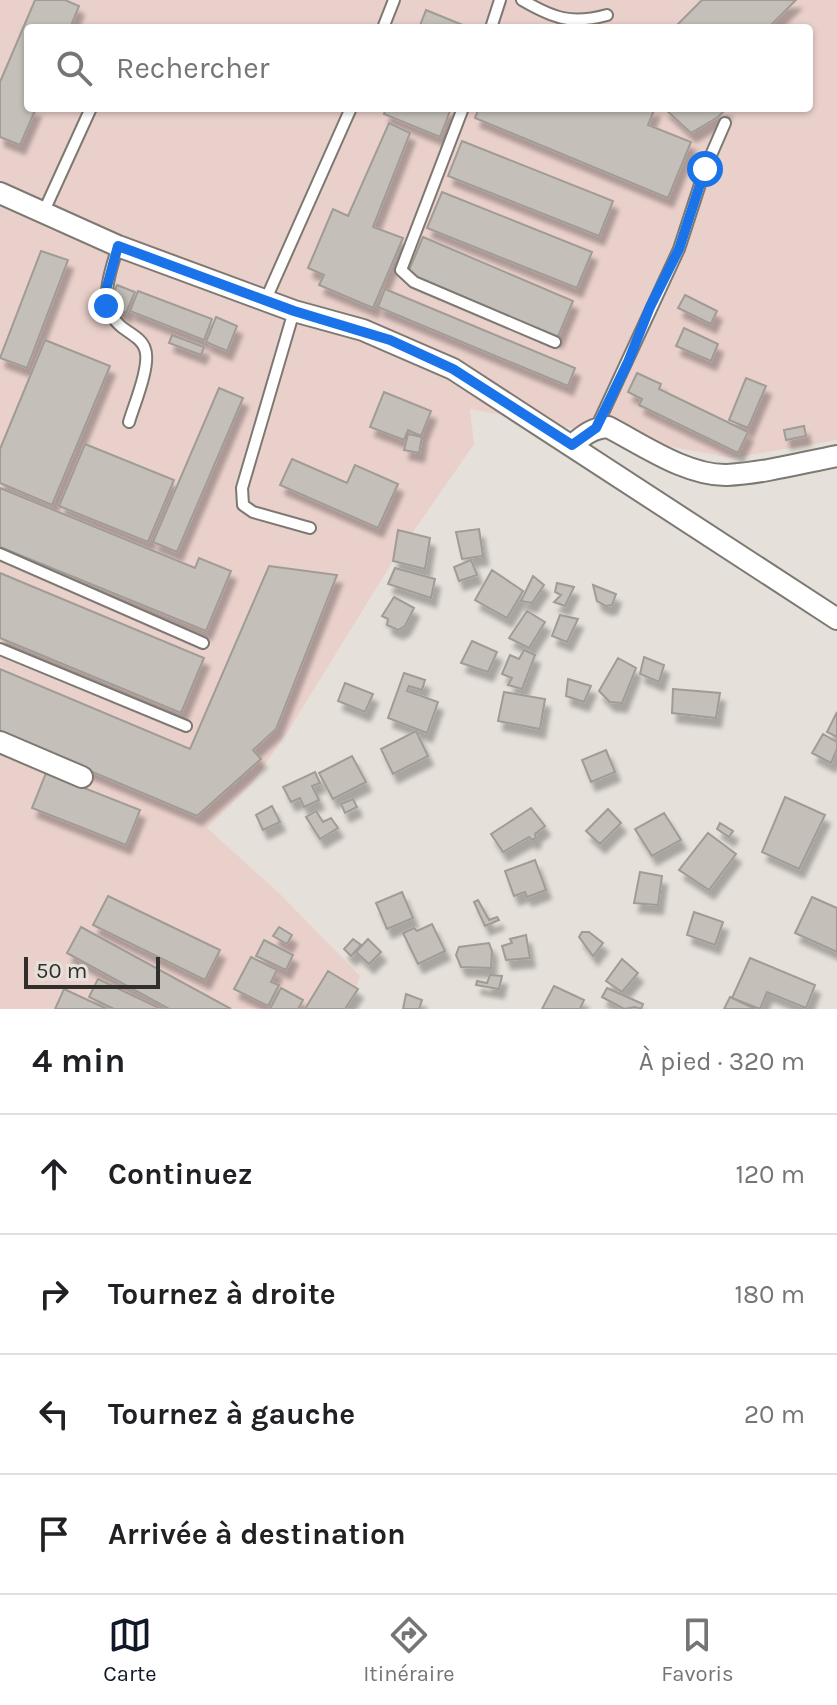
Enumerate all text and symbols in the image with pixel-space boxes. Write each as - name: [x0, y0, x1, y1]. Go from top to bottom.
- search box: [24, 24, 813, 112]
- icon: search: [52, 46, 96, 90]
- text: Rechercher: [116, 50, 269, 86]
- route start: [687, 151, 723, 187]
- route end: [88, 288, 124, 324]
- scale bar: [24, 953, 160, 989]
- text: 50 m: [36, 958, 87, 984]
- text: 4 min: [32, 1041, 125, 1081]
- text: À pied · 320 m: [639, 1046, 805, 1077]
- icon: ahead: [32, 1152, 76, 1196]
- text: Continuez: [108, 1156, 253, 1192]
- text: 120 m: [735, 1159, 805, 1190]
- icon: right: [32, 1272, 76, 1316]
- text: Tournez à droite: [108, 1276, 336, 1312]
- text: 180 m: [735, 1279, 805, 1310]
- icon: left: [32, 1392, 76, 1436]
- text: Tournez à gauche: [108, 1396, 355, 1432]
- text: 20 m: [744, 1399, 805, 1430]
- icon: arrive: [32, 1512, 76, 1556]
- text: Arrivée à destination: [108, 1516, 406, 1552]
- tab: Carte: [103, 1613, 156, 1687]
- tab: Itinéraire: [363, 1613, 455, 1687]
- tab: Favoris: [661, 1613, 734, 1687]

